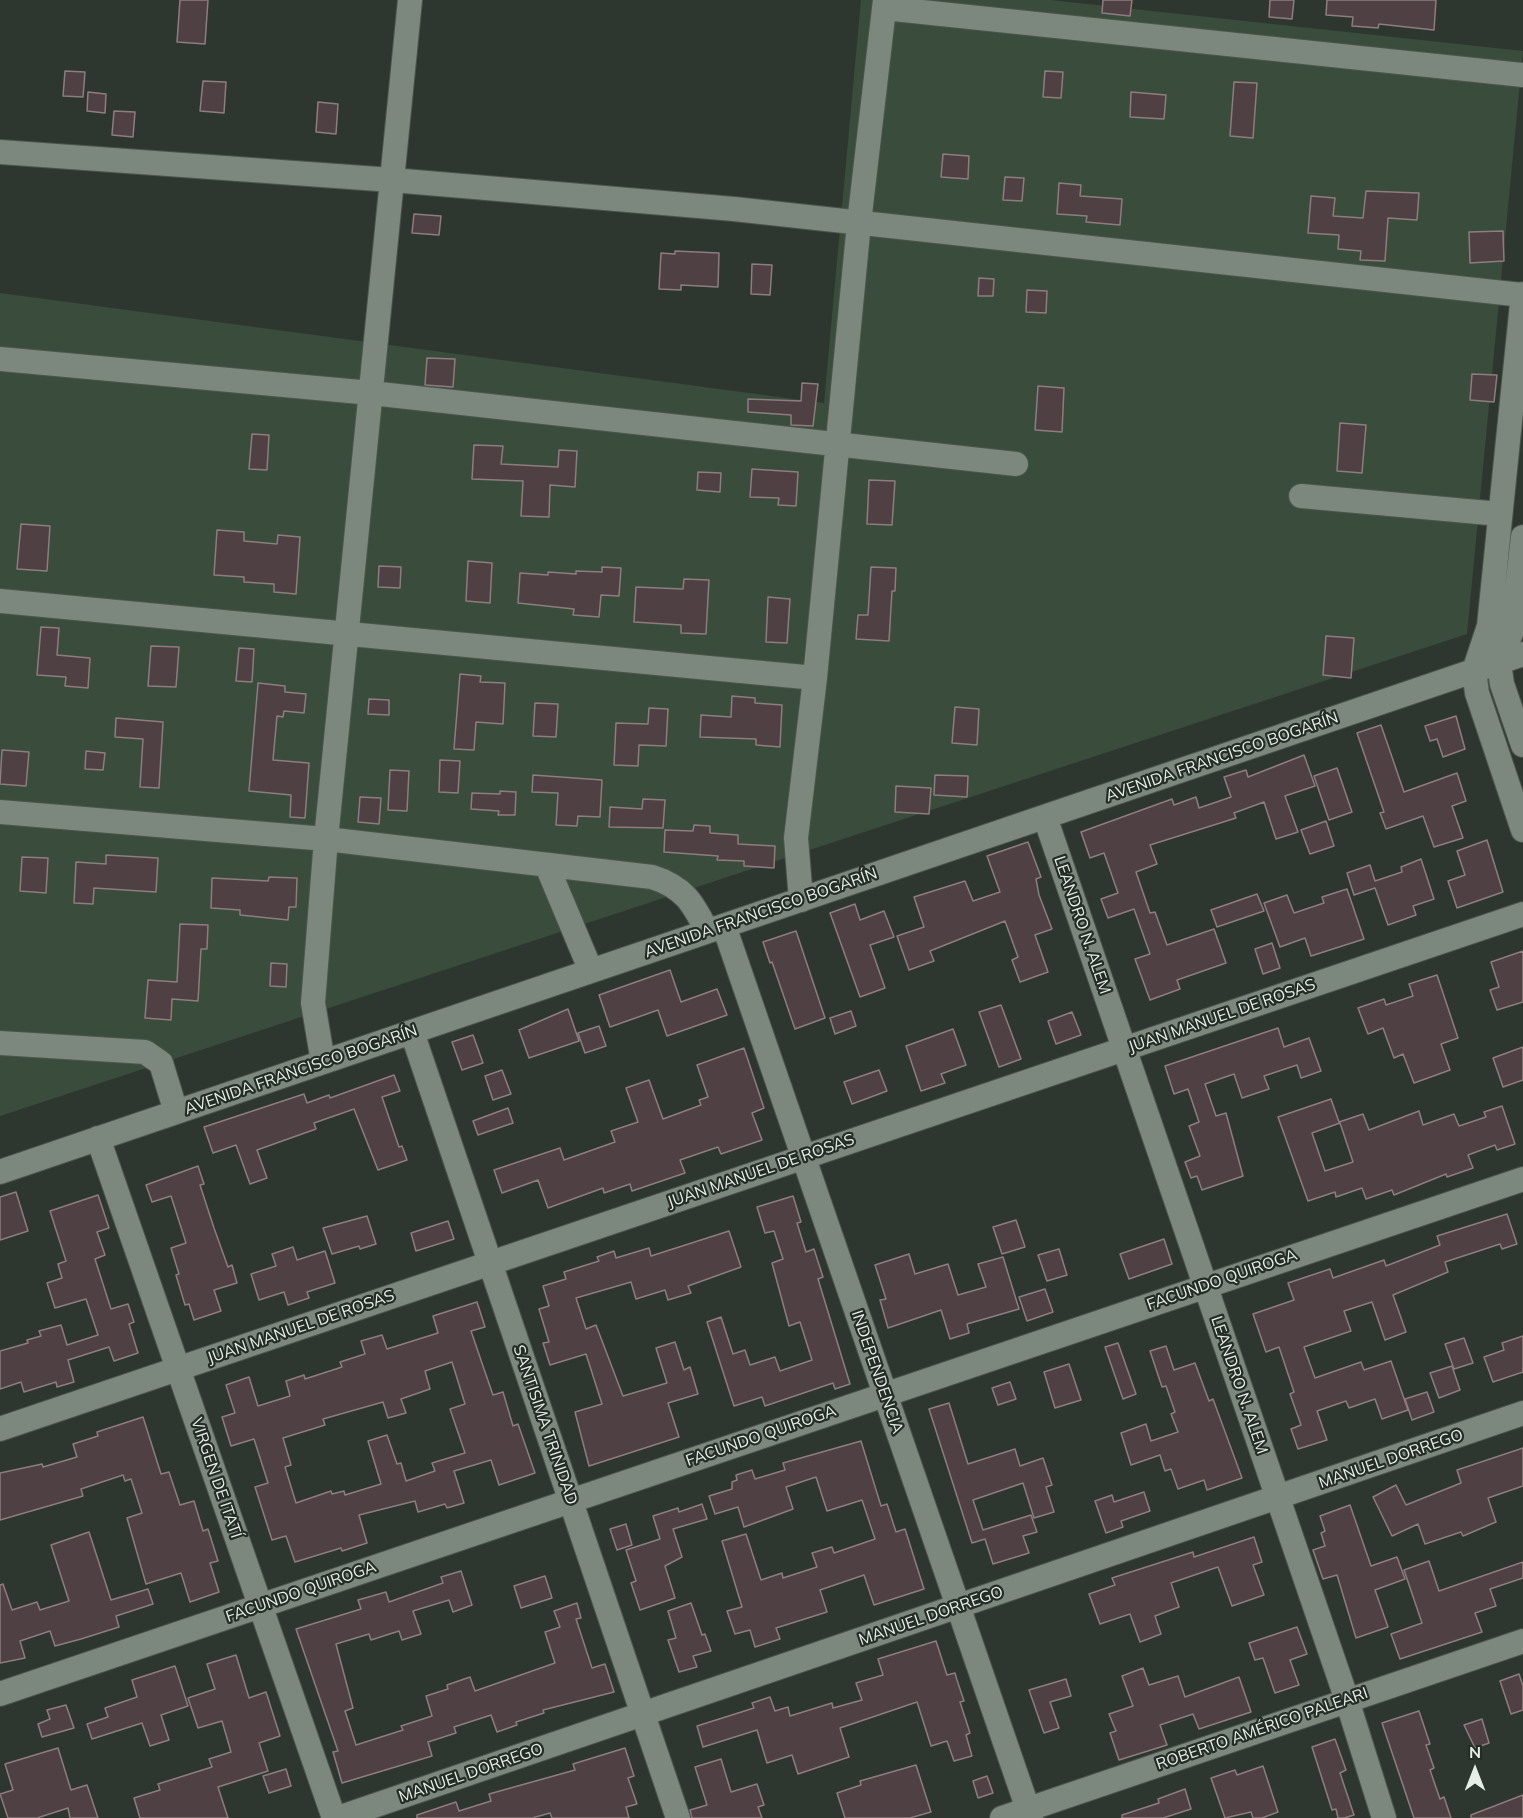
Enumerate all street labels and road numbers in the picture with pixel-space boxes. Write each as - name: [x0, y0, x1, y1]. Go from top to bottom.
- street label: AVENIDA FRANCISCO BOGARÍN: [1103, 708, 1341, 806]
- street label: LEANDRO N. ALEM: [1049, 854, 1115, 996]
- street label: AVENIDA FRANCISCO BOGARÍN: [642, 864, 880, 962]
- street label: JUAN MANUEL DE ROSAS: [1126, 975, 1318, 1057]
- street label: AVENIDA FRANCISCO BOGARÍN: [182, 1021, 420, 1119]
- street label: JUAN MANUEL DE ROSAS: [665, 1130, 857, 1212]
- street label: FACUNDO QUIROGA: [1144, 1245, 1300, 1315]
- street label: JUAN MANUEL DE ROSAS: [205, 1286, 397, 1368]
- street label: INDEPENDENCIA: [847, 1308, 907, 1436]
- street label: LEANDRO N. ALEM: [1206, 1314, 1272, 1456]
- street label: SANTISIMA TRINIDAD: [509, 1343, 581, 1507]
- street label: FACUNDO QUIROGA: [683, 1401, 839, 1471]
- street label: VIRGEN DE ITATÍ: [186, 1415, 246, 1541]
- street label: MANUEL DORREGO: [1316, 1425, 1466, 1493]
- street label: FACUNDO QUIROGA: [223, 1557, 379, 1627]
- street label: MANUEL DORREGO: [856, 1582, 1006, 1650]
- street label: ROBERTO AMÉRICO PALEARI: [1153, 1684, 1371, 1774]
- street label: MANUEL DORREGO: [396, 1739, 546, 1807]

